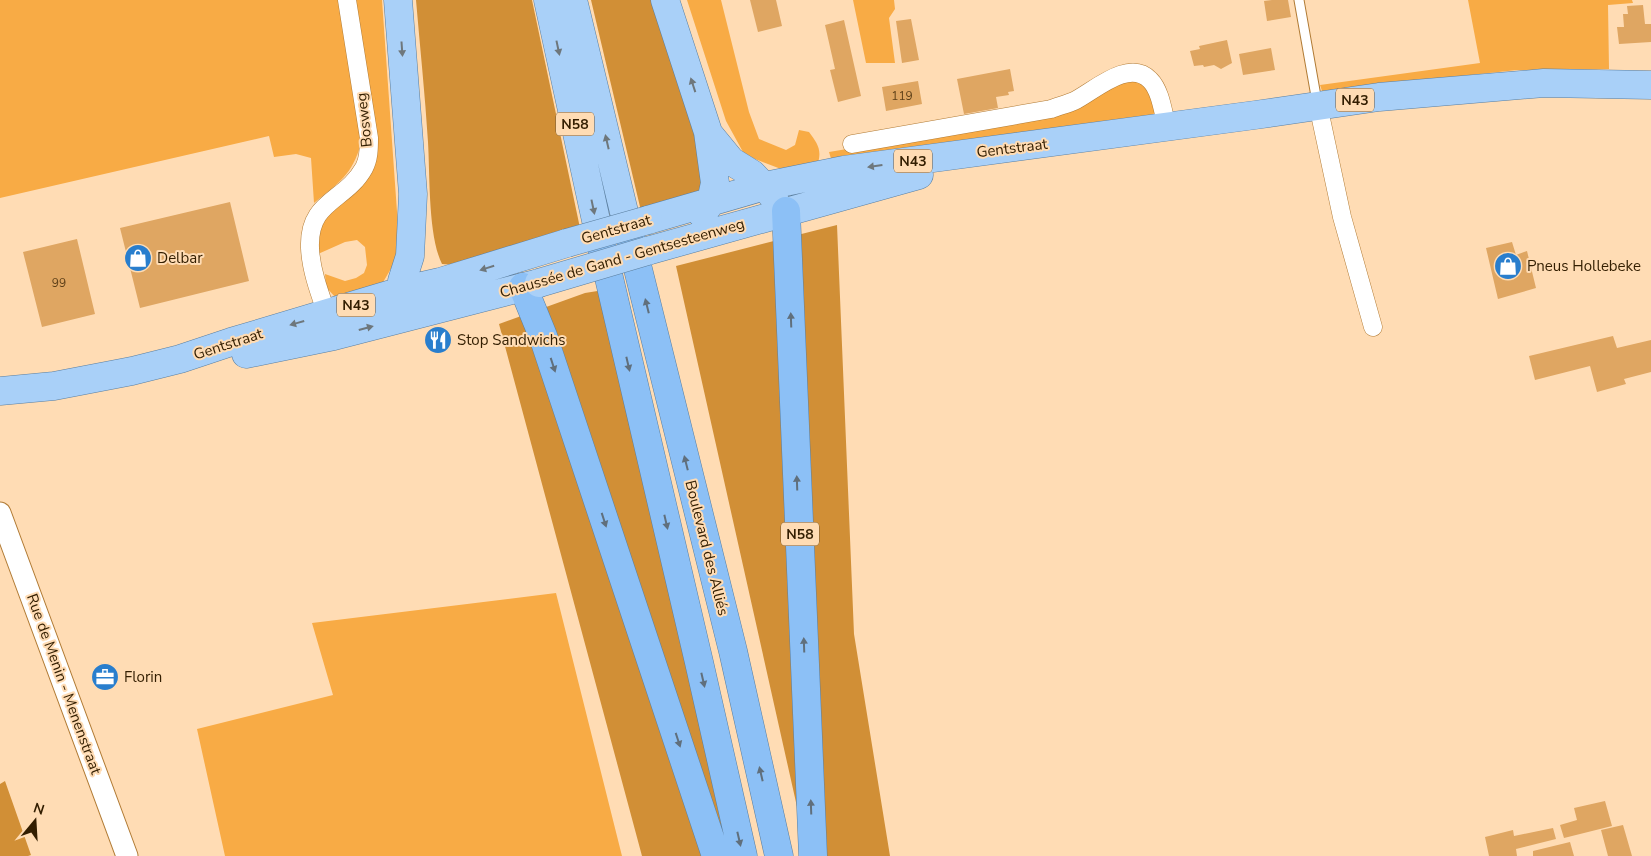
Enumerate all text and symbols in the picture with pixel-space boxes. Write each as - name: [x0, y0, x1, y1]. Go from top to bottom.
- one-way arrow: [555, 40, 563, 56]
- one-way arrow: [399, 41, 407, 57]
- one-way arrow: [688, 78, 696, 93]
- house number: 119: [891, 88, 913, 104]
- road number: N43: [1336, 88, 1374, 112]
- street label: Bosweg: [351, 92, 377, 148]
- road number: N58: [556, 112, 594, 136]
- street label: Gentstraat: [975, 134, 1049, 162]
- one-way arrow: [603, 135, 611, 150]
- road number: N43: [894, 150, 932, 172]
- one-way arrow: [866, 162, 882, 170]
- one-way arrow: [589, 199, 597, 215]
- street label: Gentstraat: [579, 209, 654, 248]
- street label: Chaussée de Gand - Gentsesteenweg: [497, 213, 747, 303]
- shop icon: Delbar: [123, 243, 153, 273]
- place label: Delbar: [157, 248, 203, 268]
- shop icon: Pneus Hollebeke: [1493, 251, 1523, 281]
- place label: Pneus Hollebeke: [1527, 256, 1641, 276]
- one-way arrow: [479, 265, 494, 273]
- house number: 99: [52, 275, 66, 291]
- road number: N43: [337, 294, 375, 316]
- one-way arrow: [643, 298, 651, 313]
- one-way arrow: [786, 312, 794, 328]
- one-way arrow: [289, 319, 304, 327]
- street label: Gentstraat: [191, 323, 266, 365]
- one-way arrow: [358, 323, 373, 331]
- restaurant icon: Stop Sandwichs: [423, 325, 453, 355]
- place label: Stop Sandwichs: [457, 330, 566, 350]
- one-way arrow: [624, 357, 632, 372]
- one-way arrow: [550, 358, 557, 373]
- one-way arrow: [682, 456, 690, 471]
- one-way arrow: [793, 474, 801, 490]
- street label: Boulevard des Alliés: [681, 478, 733, 618]
- one-way arrow: [601, 512, 609, 527]
- one-way arrow: [662, 515, 670, 530]
- road number: N58: [781, 522, 819, 546]
- street label: Rue de Menin - Menenstraat: [22, 591, 106, 778]
- one-way arrow: [800, 637, 808, 653]
- office icon: Florin: [90, 662, 120, 692]
- place label: Florin: [124, 667, 162, 687]
- one-way arrow: [699, 673, 707, 688]
- one-way arrow: [674, 733, 682, 748]
- one-way arrow: [757, 767, 765, 782]
- north arrow: [10, 796, 60, 846]
- text: N: [31, 798, 47, 820]
- one-way arrow: [807, 799, 815, 815]
- one-way arrow: [735, 831, 743, 846]

